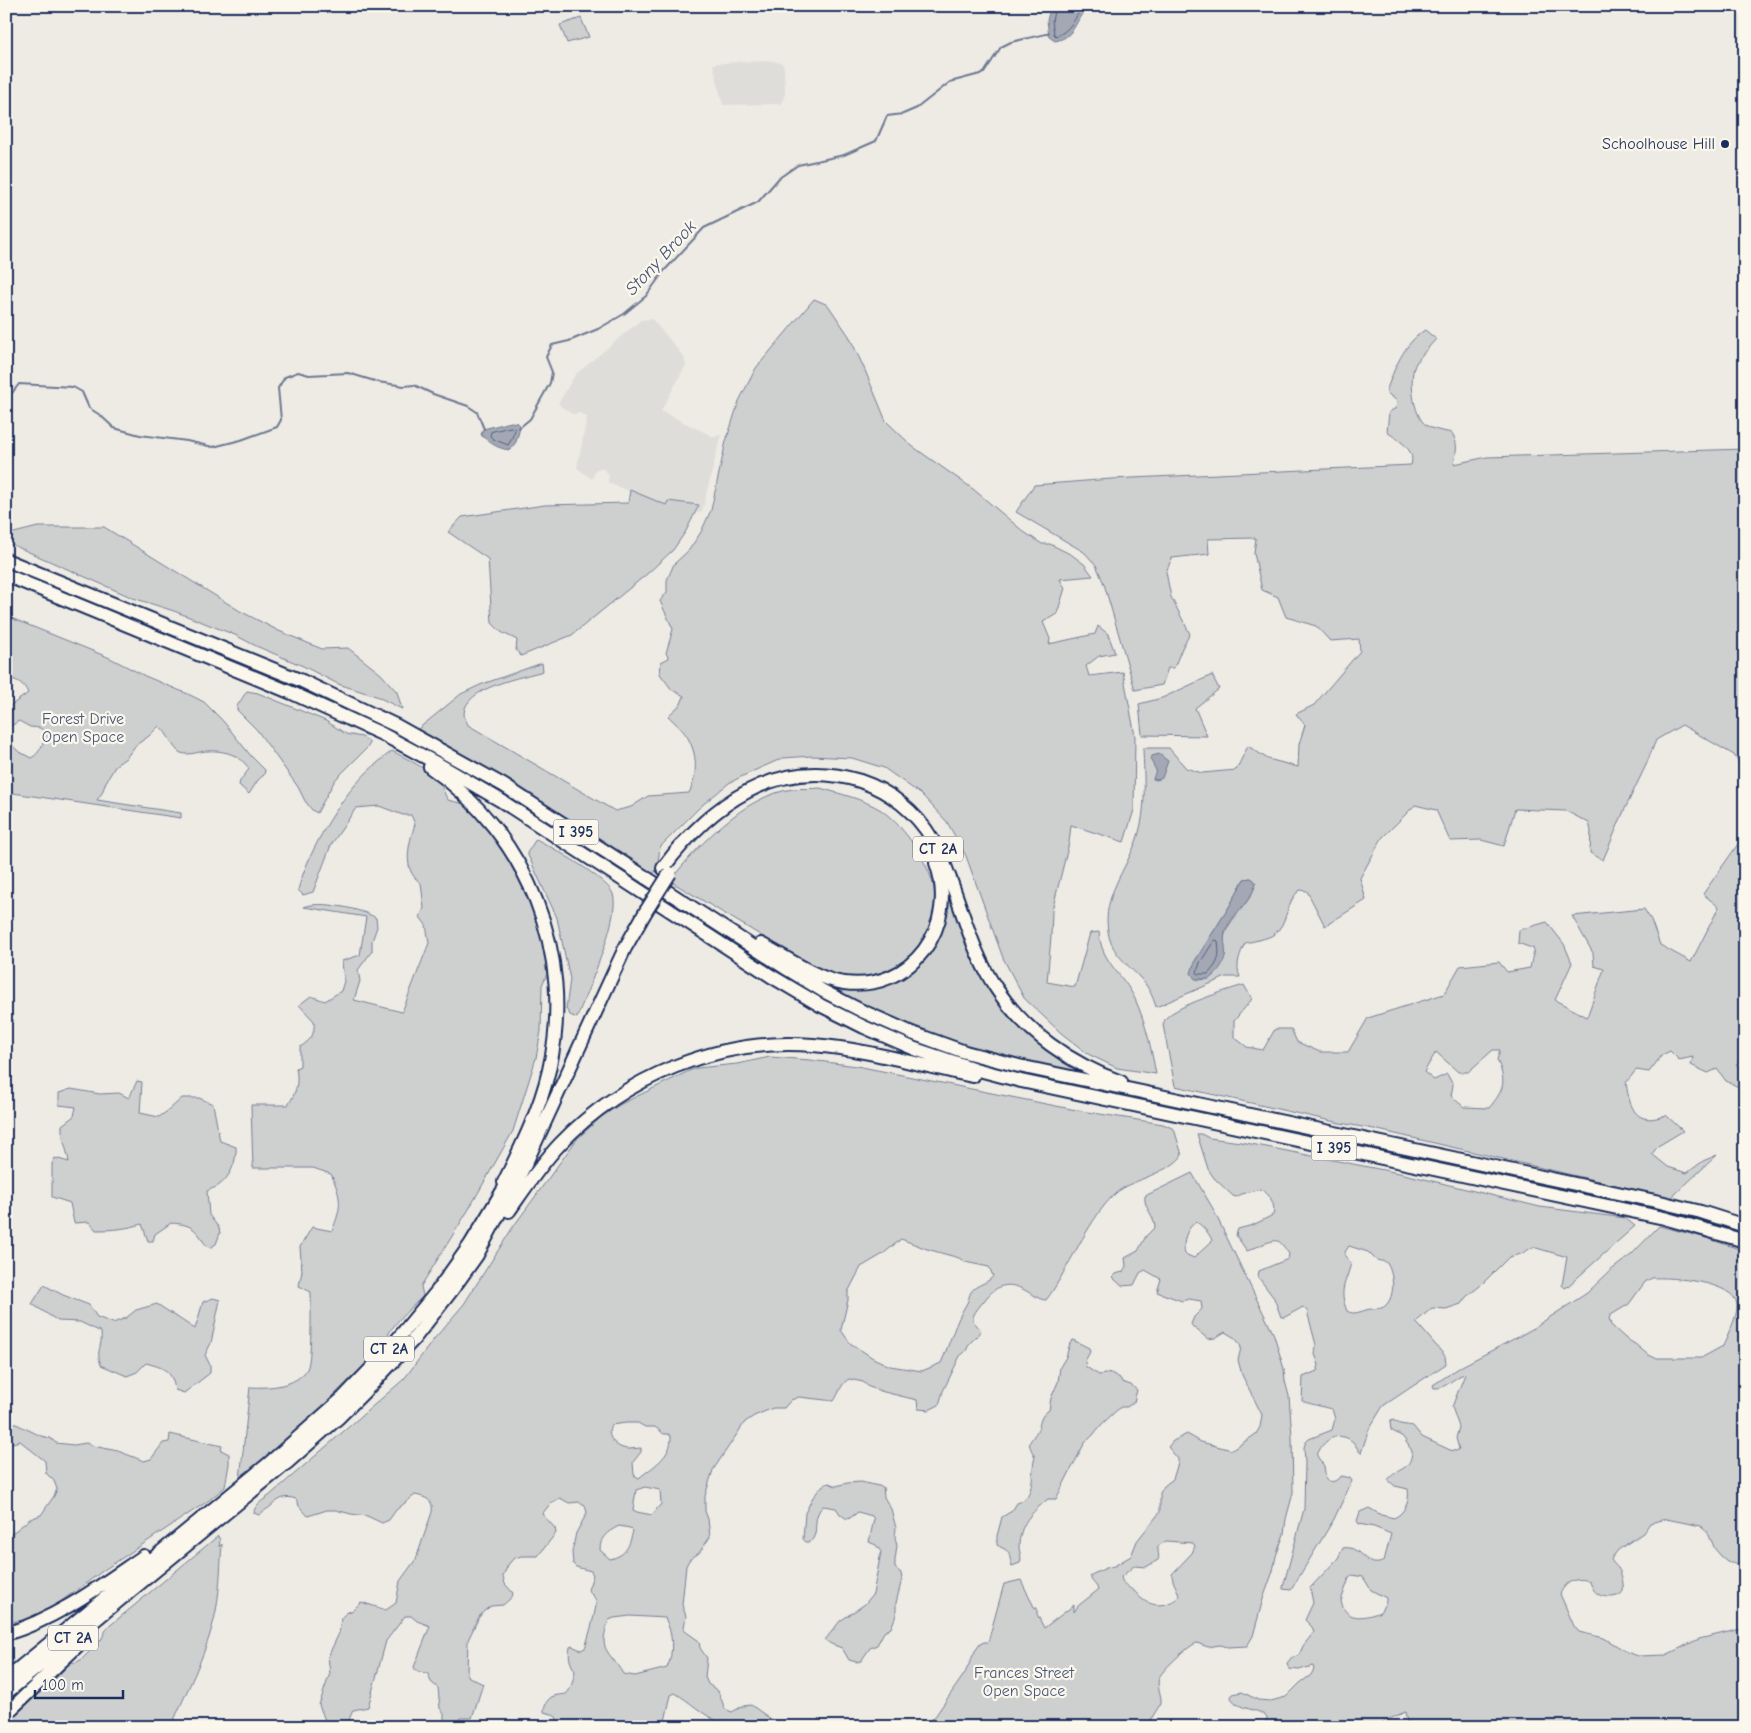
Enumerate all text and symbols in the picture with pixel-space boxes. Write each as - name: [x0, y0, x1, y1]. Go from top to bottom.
- place label: Schoolhouse Hill: [1602, 135, 1715, 153]
- marker: Schoolhouse Hill: [1719, 138, 1731, 150]
- water label: Stony Brook: [621, 216, 701, 300]
- park label: Forest Drive Open Space: [42, 710, 124, 746]
- road number: I 395: [554, 820, 598, 844]
- road number: CT 2A: [913, 836, 963, 862]
- road number: I 395: [1312, 1136, 1356, 1160]
- road number: CT 2A: [364, 1336, 414, 1362]
- road number: CT 2A: [48, 1626, 98, 1650]
- park label: Frances Street Open Space: [974, 1664, 1075, 1700]
- scale bar: [35, 1668, 122, 1700]
- text: 100 m: [42, 1676, 84, 1694]

